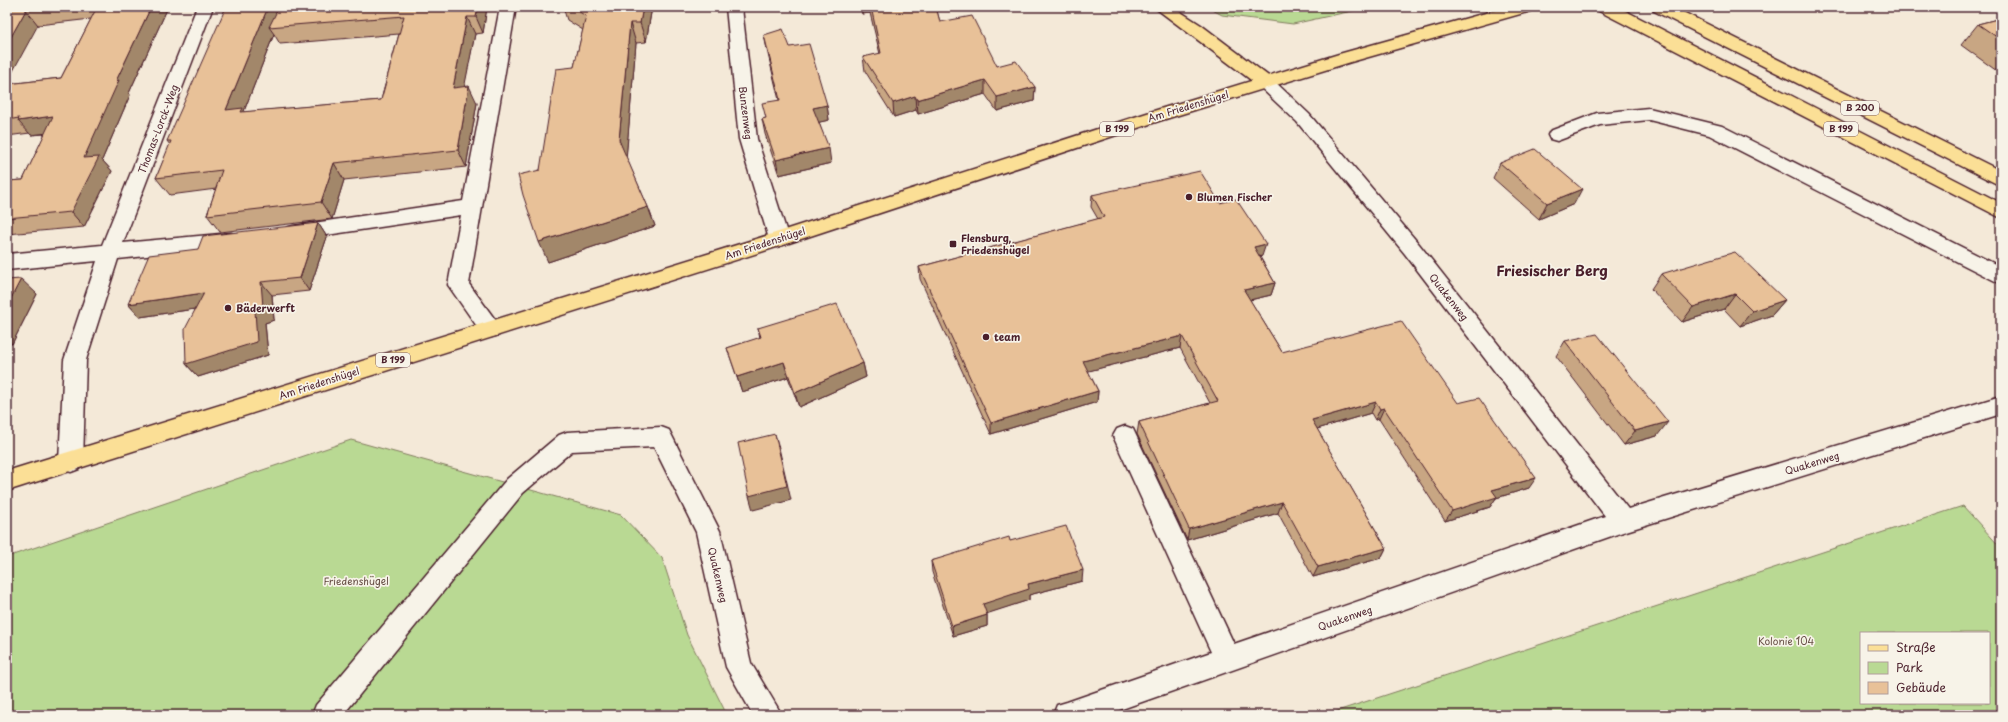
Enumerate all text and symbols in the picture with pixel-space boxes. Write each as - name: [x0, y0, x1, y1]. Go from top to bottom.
- street label: Thomas-Lorck-Weg: [134, 82, 182, 176]
- street label: Bunzenweg: [736, 86, 757, 140]
- street label: Am Friedenshügel: [1145, 86, 1230, 125]
- road number: B 200: [1841, 101, 1879, 115]
- road number: B 199: [1100, 122, 1134, 136]
- road number: B 199: [1824, 122, 1858, 136]
- place label: Blumen Fischer: [1197, 189, 1273, 204]
- marker: Blumen Fischer: [1184, 192, 1194, 202]
- street label: Am Friedenshügel: [723, 222, 807, 263]
- place label: Flensburg, Friedenshügel: [961, 230, 1030, 257]
- marker: Flensburg, Friedenshügel: [948, 239, 958, 249]
- district label: Friesischer Berg: [1496, 260, 1608, 281]
- street label: Quakenweg: [1426, 270, 1473, 324]
- place label: Bäderwerft: [236, 300, 295, 315]
- marker: Bäderwerft: [223, 303, 233, 313]
- place label: team: [994, 329, 1020, 344]
- marker: team: [981, 332, 991, 342]
- road number: B 199: [376, 353, 410, 367]
- street label: Am Friedenshügel: [277, 362, 361, 403]
- street label: Quakenweg: [1783, 447, 1841, 478]
- street label: Quakenweg: [705, 546, 732, 604]
- park label: Friedenshügel: [323, 573, 389, 588]
- street label: Quakenweg: [1316, 601, 1374, 634]
- legend: [1860, 632, 1990, 704]
- park label: Kolonie 104: [1758, 633, 1814, 648]
- text: Straße: [1896, 638, 1936, 656]
- text: Park: [1896, 658, 1923, 676]
- text: Gebäude: [1896, 678, 1946, 696]

